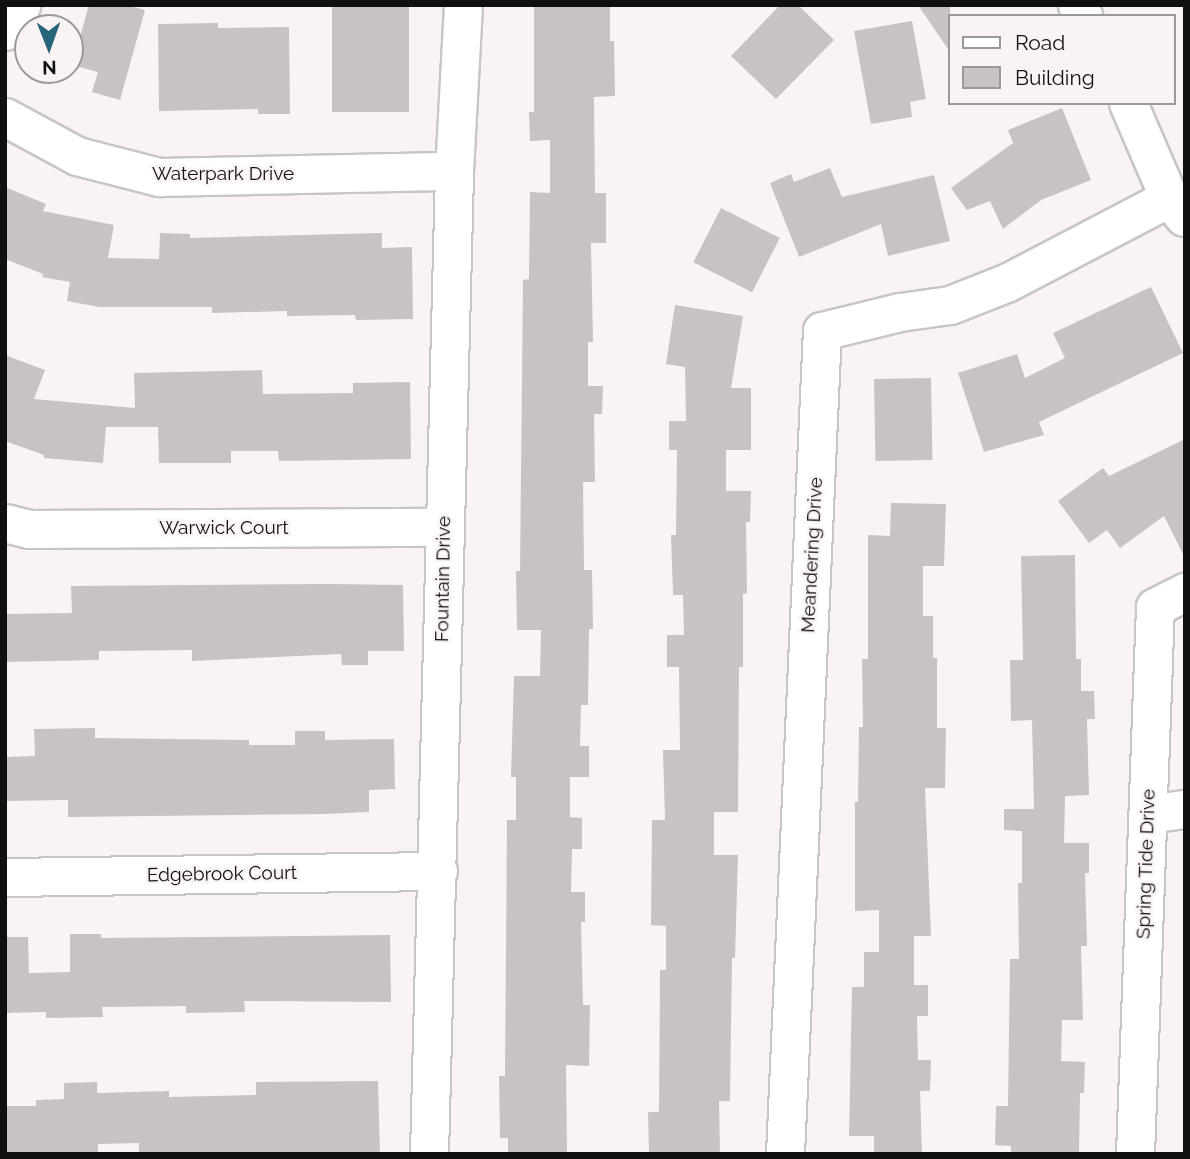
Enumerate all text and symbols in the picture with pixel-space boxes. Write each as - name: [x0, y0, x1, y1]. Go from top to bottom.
- north arrow: [14, 14, 84, 84]
- legend: [948, 14, 1176, 105]
- text: Road: [1015, 30, 1065, 55]
- text: N: [42, 57, 57, 79]
- text: Building: [1015, 65, 1095, 90]
- street label: Waterpark Drive: [152, 163, 294, 185]
- street label: Meandering Drive: [797, 477, 827, 633]
- street label: Fountain Drive: [430, 516, 456, 642]
- street label: Warwick Court: [159, 517, 289, 539]
- street label: Spring Tide Drive: [1132, 788, 1160, 940]
- street label: Edgebrook Court: [147, 861, 297, 887]

